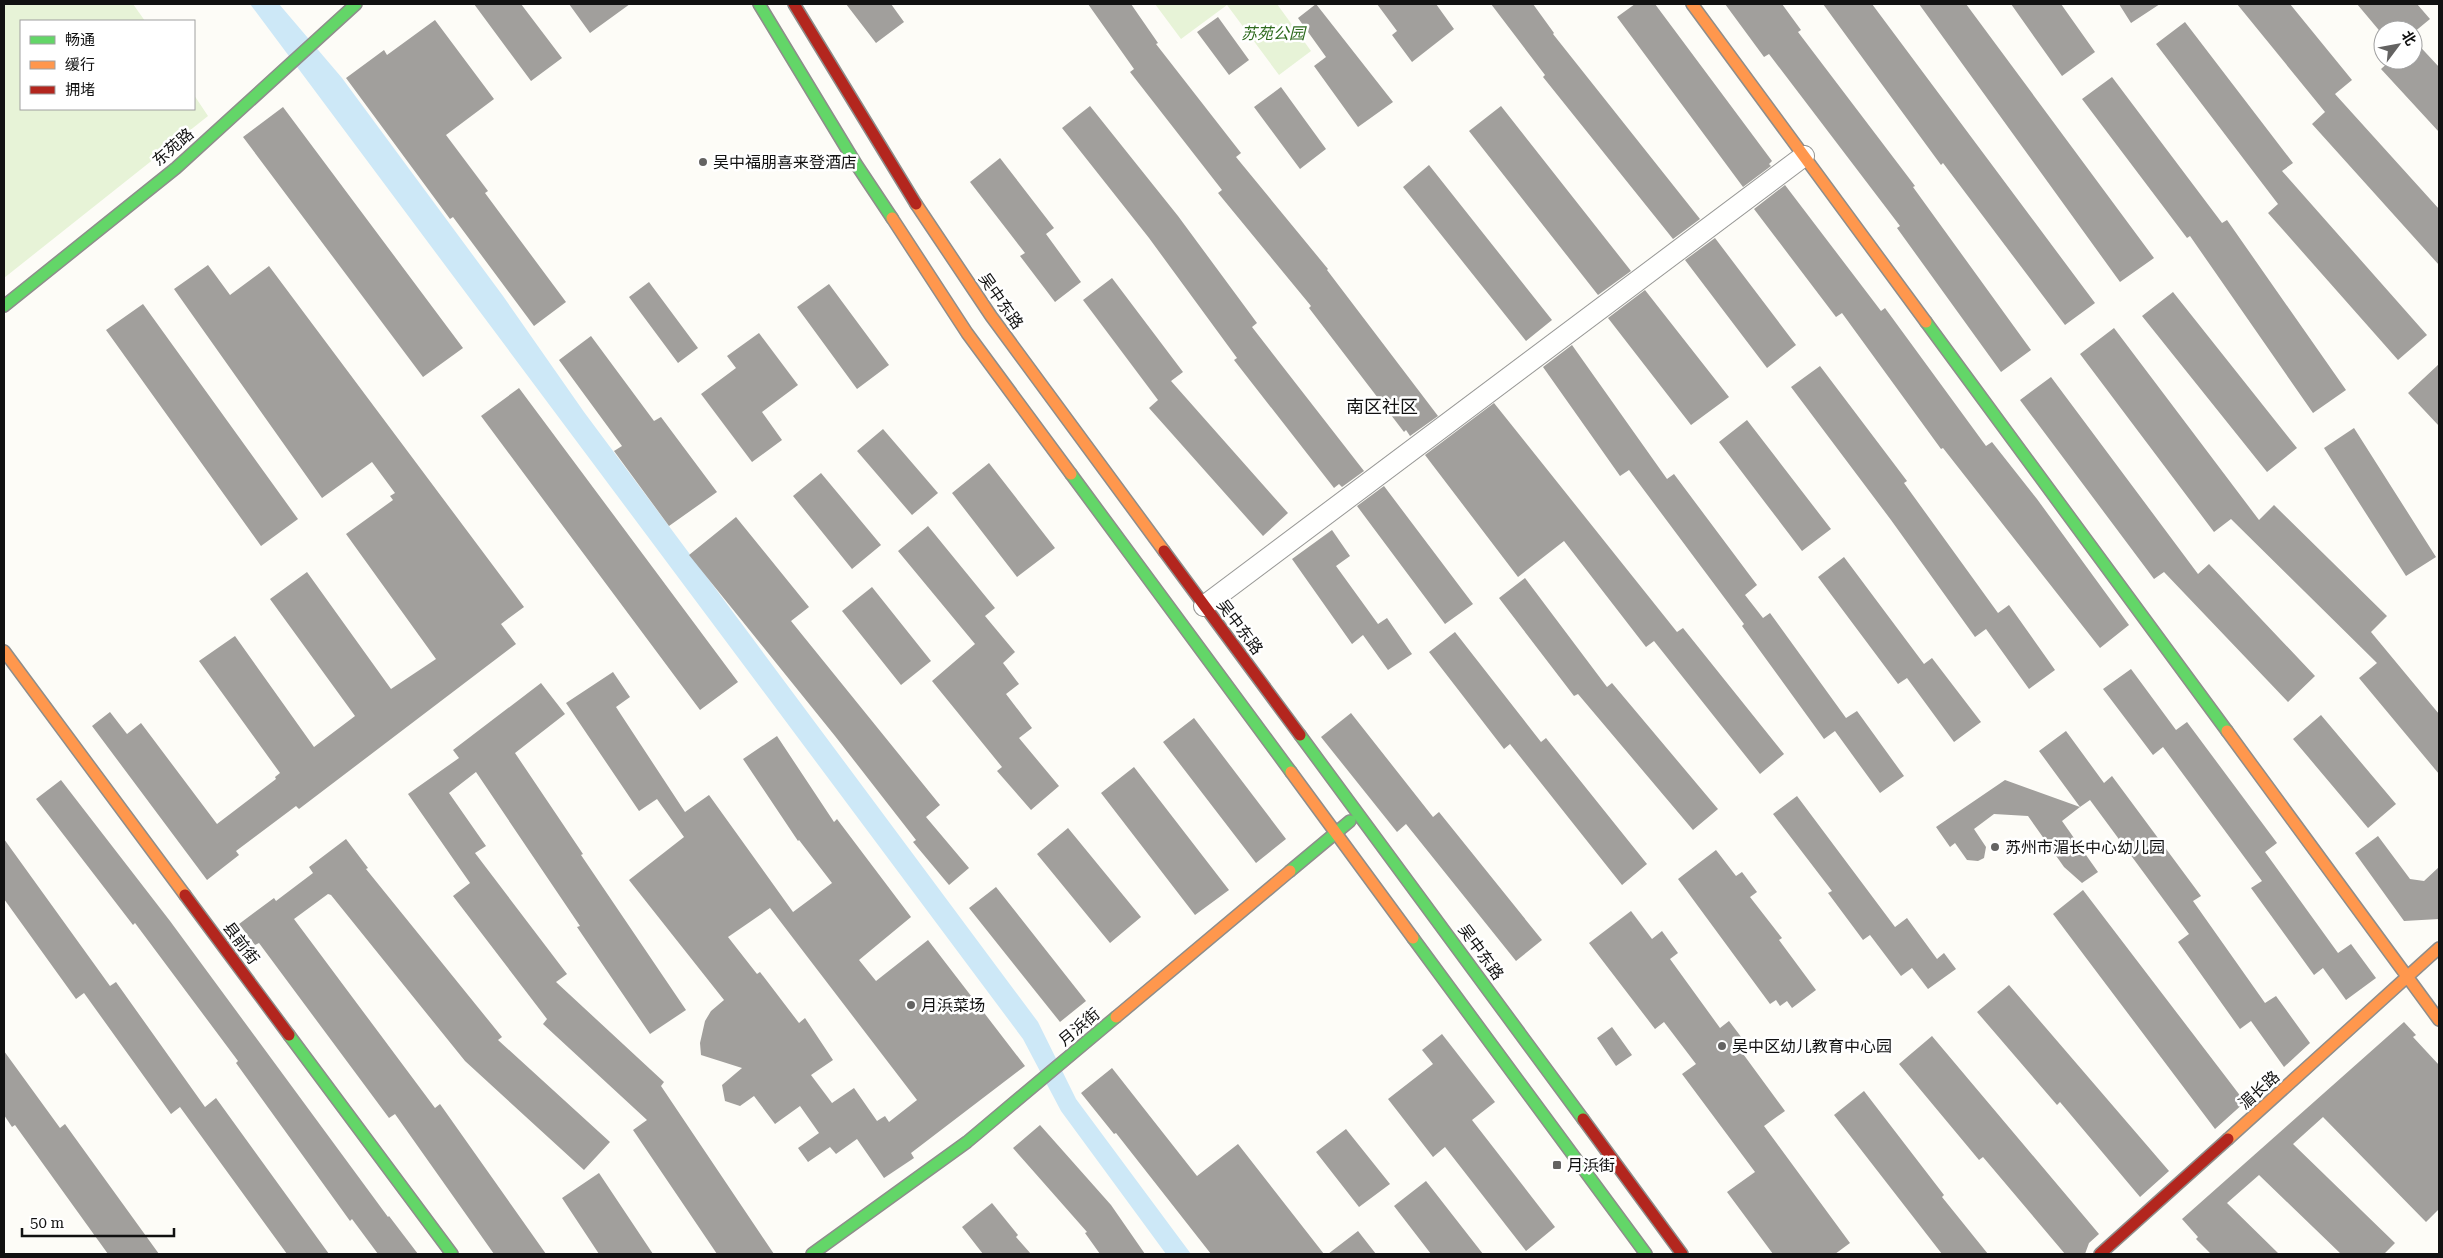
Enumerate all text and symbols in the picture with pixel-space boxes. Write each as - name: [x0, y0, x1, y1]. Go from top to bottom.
- legend: [20, 20, 195, 110]
- north arrow: [2373, 20, 2423, 70]
- park label: 苏苑公园: [1241, 24, 1307, 43]
- text: 北: [2399, 28, 2420, 48]
- text: 畅通: [65, 31, 95, 49]
- text: 缓行: [65, 56, 95, 74]
- text: 拥堵: [65, 81, 95, 99]
- street label: 东苑路: [149, 124, 197, 170]
- place label: 吴中福朋喜来登酒店: [713, 153, 857, 172]
- marker: 吴中福朋喜来登酒店: [697, 156, 709, 168]
- street label: 吴中东路: [975, 269, 1027, 333]
- district label: 南区社区: [1346, 396, 1418, 417]
- street label: 吴中东路: [1213, 596, 1267, 658]
- place label: 苏州市湄长中心幼儿园: [2005, 838, 2165, 857]
- marker: 苏州市湄长中心幼儿园: [1989, 841, 2001, 853]
- street label: 县前街: [219, 918, 263, 968]
- street label: 吴中东路: [1455, 921, 1507, 983]
- place label: 月浜菜场: [921, 996, 985, 1015]
- marker: 月浜菜场: [905, 999, 917, 1011]
- street label: 月浜街: [1055, 1004, 1103, 1050]
- place label: 吴中区幼儿教育中心园: [1732, 1037, 1892, 1056]
- marker: 吴中区幼儿教育中心园: [1716, 1040, 1728, 1052]
- street label: 湄长路: [2235, 1067, 2283, 1113]
- place label: 月浜街: [1567, 1156, 1615, 1175]
- marker: 月浜街: [1551, 1159, 1563, 1171]
- scale bar: [22, 1206, 175, 1238]
- text: 50 m: [30, 1214, 65, 1232]

